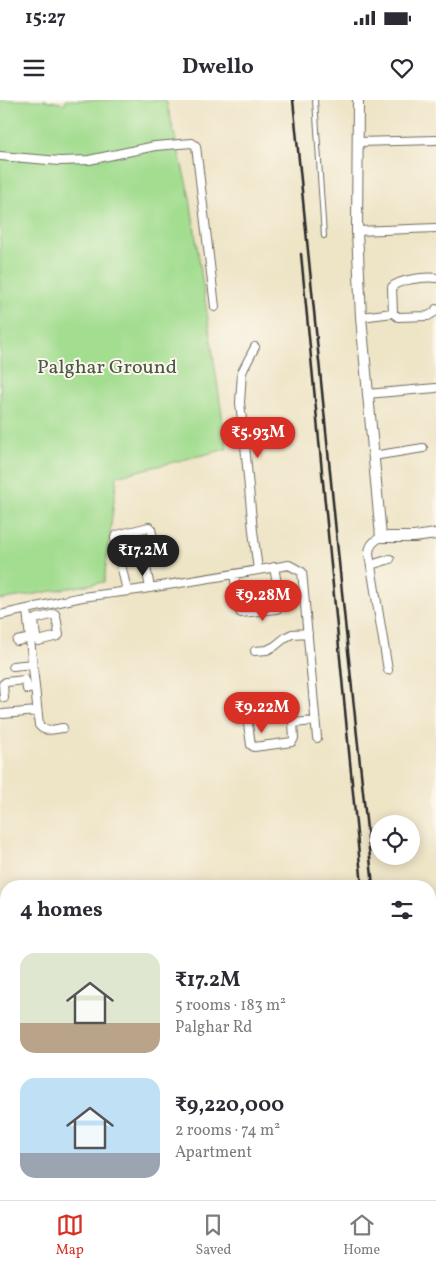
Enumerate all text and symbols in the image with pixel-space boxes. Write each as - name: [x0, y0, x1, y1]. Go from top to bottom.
- text: 15:27: [25, 5, 66, 31]
- text: Dwello: [182, 52, 254, 83]
- icon: menu: [20, 54, 48, 82]
- icon: heart: [388, 54, 416, 82]
- park label: Palghar Ground: [37, 354, 177, 382]
- pin: ₹5.93M: [217, 416, 299, 459]
- text: ₹5.93M: [231, 422, 285, 444]
- pin: ₹17.2M: [102, 534, 184, 577]
- text: ₹17.2M: [118, 540, 168, 562]
- pin: ₹9.28M: [222, 580, 304, 622]
- text: ₹9.28M: [236, 585, 290, 607]
- pin: ₹9.22M: [221, 692, 303, 734]
- text: ₹9.22M: [235, 697, 289, 719]
- map controls: [370, 815, 420, 865]
- button: locate: [370, 815, 420, 865]
- text: 4 homes: [20, 896, 103, 925]
- icon: filters: [388, 896, 416, 924]
- text: ₹17.2M: [175, 966, 240, 995]
- icon: home: [60, 973, 120, 1033]
- text: 5 rooms · 183 m²: [175, 995, 286, 1017]
- text: Palghar Rd: [175, 1017, 252, 1039]
- text: ₹9,220,000: [175, 1091, 284, 1120]
- icon: home: [60, 1098, 120, 1158]
- text: 2 rooms · 74 m²: [175, 1120, 280, 1142]
- text: Apartment: [175, 1142, 252, 1164]
- tab: Map: [56, 1211, 84, 1260]
- tab: Saved: [195, 1211, 232, 1260]
- tab: Home: [343, 1211, 380, 1260]

